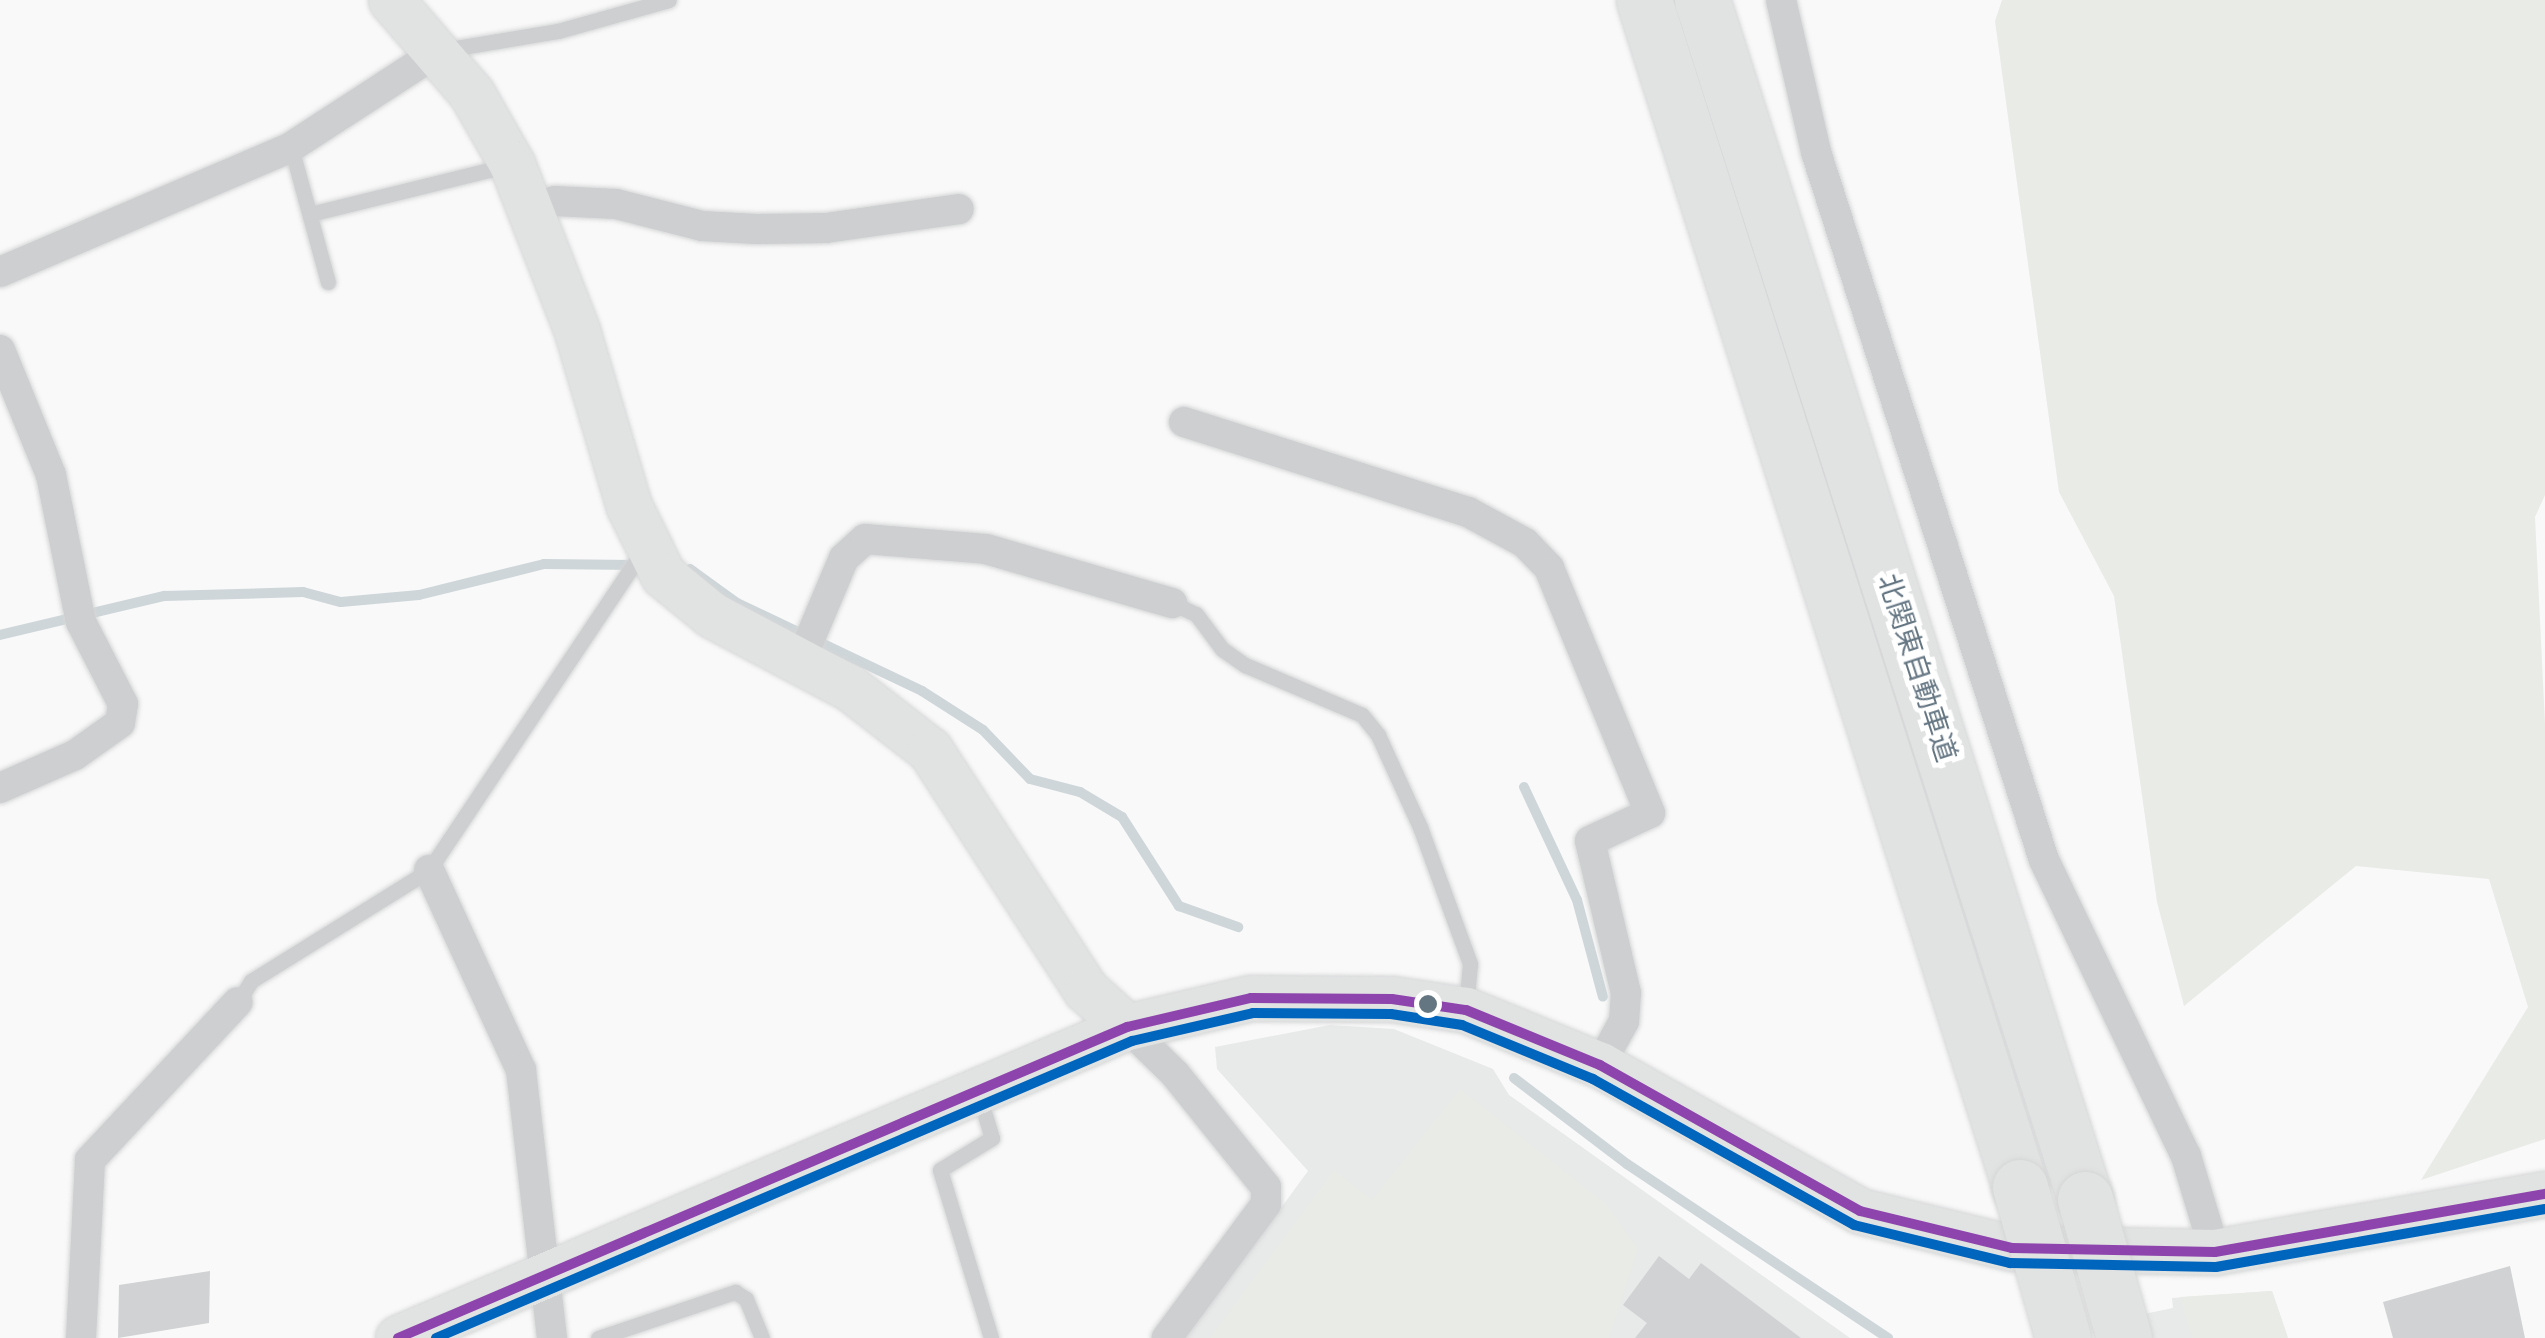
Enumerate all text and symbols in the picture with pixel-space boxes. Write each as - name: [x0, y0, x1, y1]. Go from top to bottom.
- street label: 北関東自動車道: [1871, 570, 1963, 766]
- unlabelled marker: [1418, 994, 1438, 1014]

